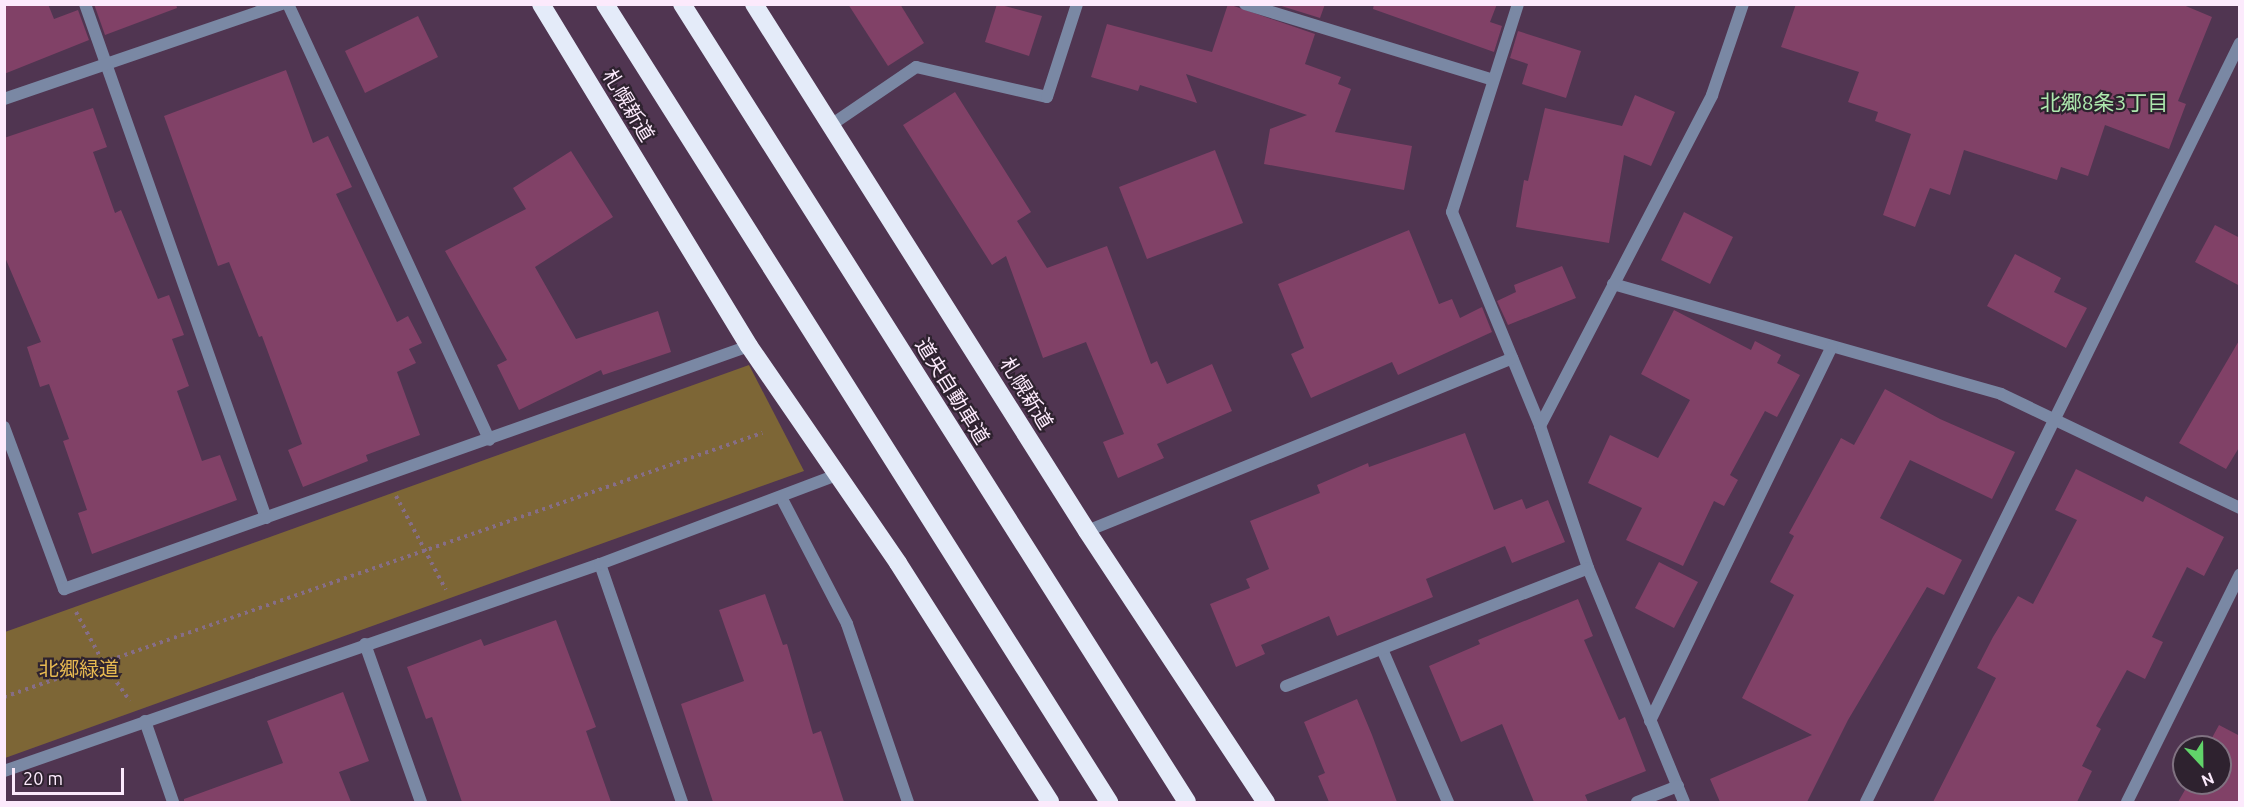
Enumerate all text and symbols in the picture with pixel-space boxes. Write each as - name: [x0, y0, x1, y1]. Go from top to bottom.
- street label: 札幌新道: [598, 65, 660, 145]
- district label: 北郷8条3丁目: [2040, 89, 2168, 115]
- street label: 道央自動車道: [911, 334, 995, 448]
- street label: 札幌新道: [996, 353, 1058, 433]
- park label: 北郷緑道: [39, 656, 119, 680]
- north arrow: [2172, 735, 2232, 795]
- scale bar: [15, 756, 128, 794]
- text: 20 m: [23, 768, 63, 788]
- text: N: [2199, 769, 2217, 790]

